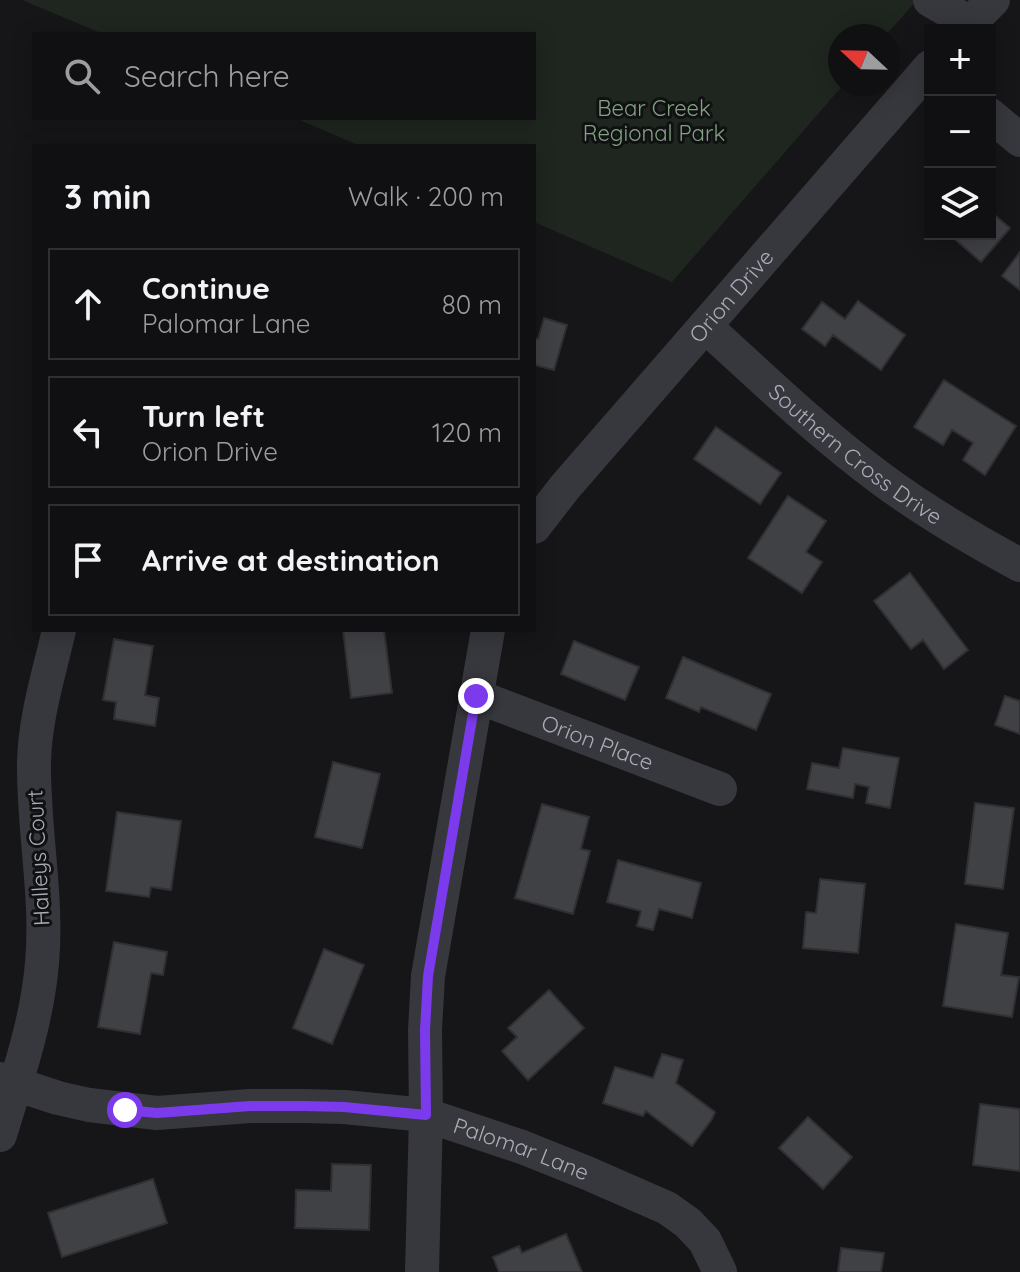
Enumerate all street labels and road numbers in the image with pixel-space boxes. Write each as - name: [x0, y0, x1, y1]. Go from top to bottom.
- street label: Orion Drive: [683, 243, 780, 348]
- street label: Southern Cross Drive: [763, 377, 948, 531]
- street label: Orion Place: [538, 708, 657, 776]
- street label: Halleys Court: [20, 789, 56, 927]
- street label: Palomar Lane: [450, 1111, 593, 1186]

